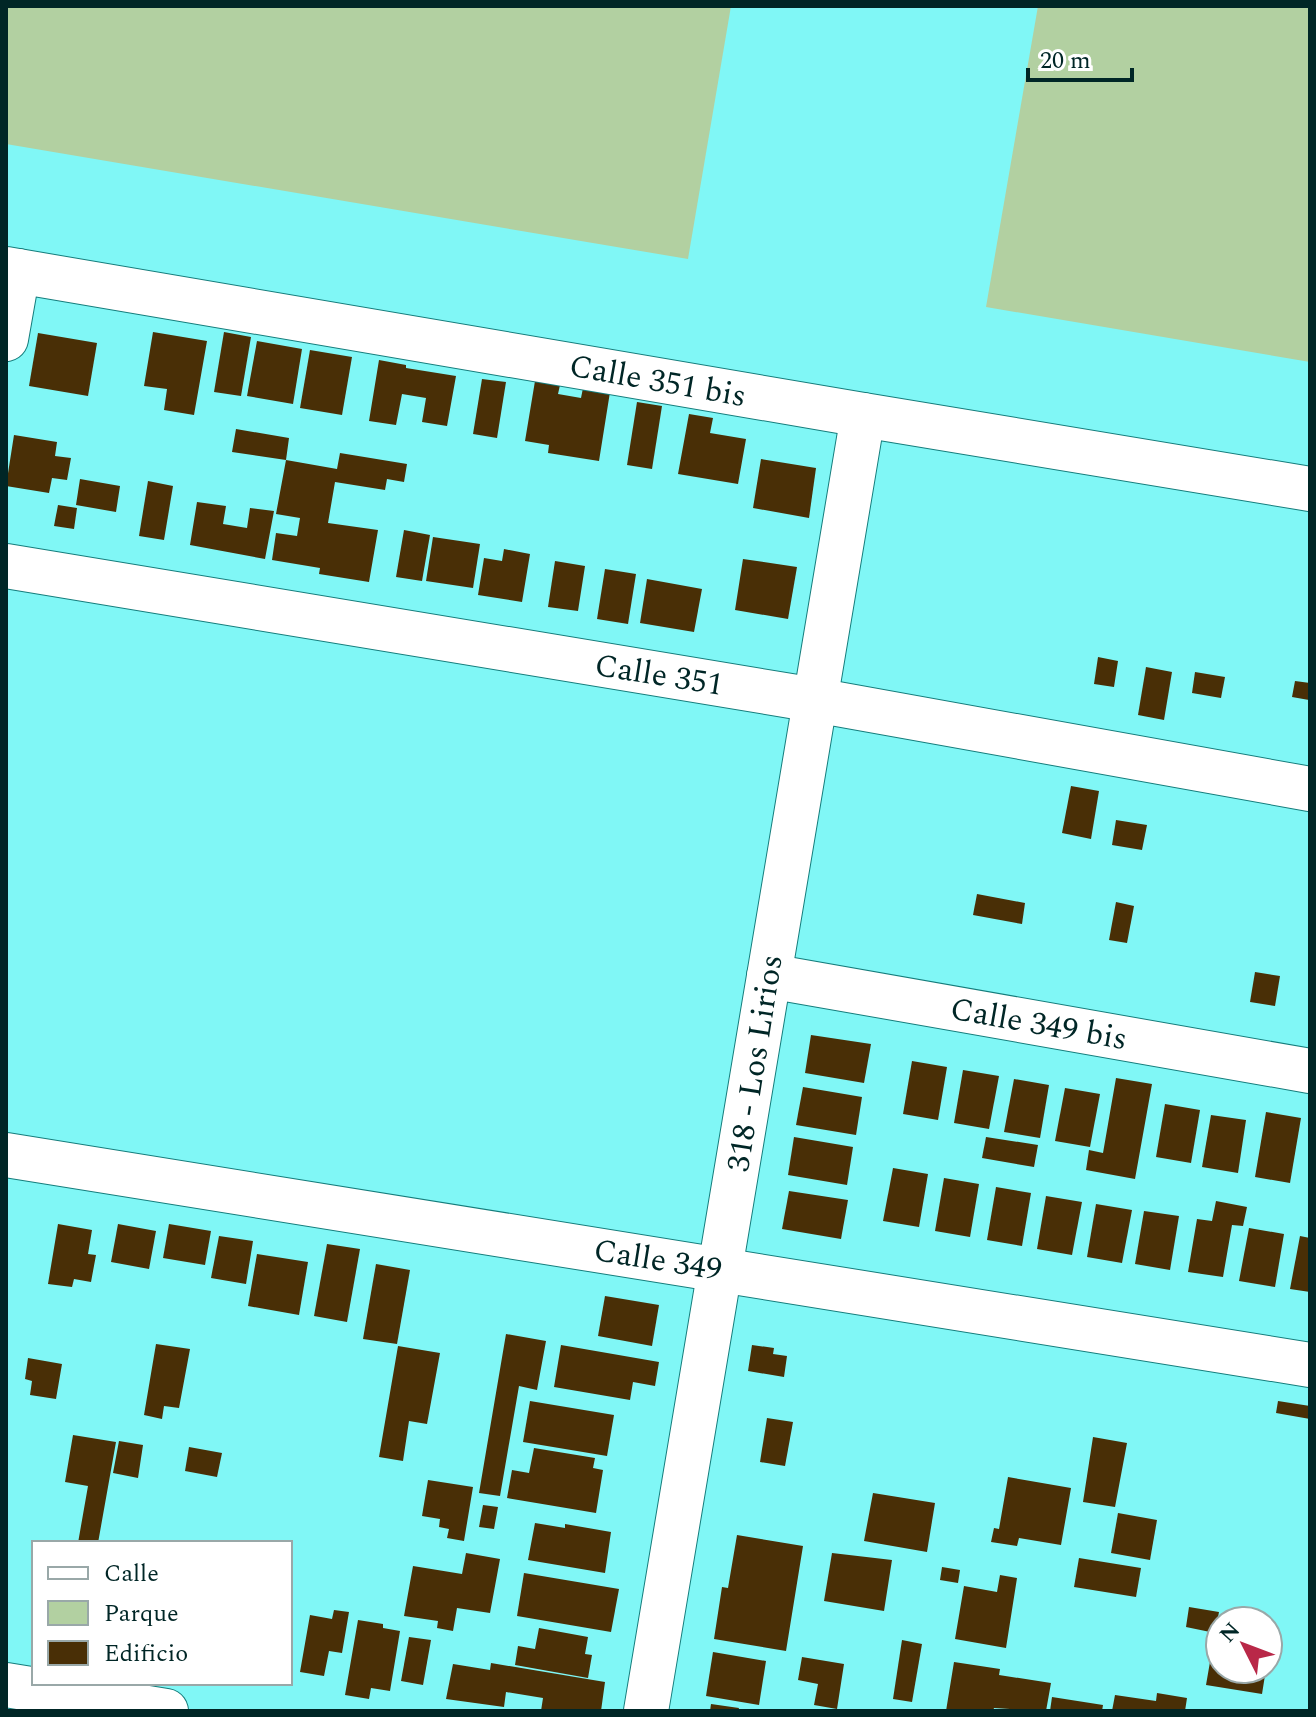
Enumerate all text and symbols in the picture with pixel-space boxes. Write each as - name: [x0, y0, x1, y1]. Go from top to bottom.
- scale bar: [1028, 32, 1132, 82]
- text: 20 m: [1040, 43, 1091, 79]
- street label: Calle 351 bis: [565, 342, 750, 421]
- street label: Calle 351: [591, 641, 726, 710]
- street label: 318 - Los Lirios: [714, 951, 797, 1175]
- street label: Calle 349 bis: [946, 985, 1131, 1064]
- street label: Calle 349: [590, 1226, 725, 1295]
- legend: [32, 1541, 292, 1685]
- text: Calle: [104, 1556, 159, 1592]
- text: Parque: [104, 1596, 179, 1632]
- north arrow: [1204, 1605, 1284, 1685]
- text: N: [1212, 1615, 1249, 1650]
- text: Edificio: [104, 1636, 188, 1672]

